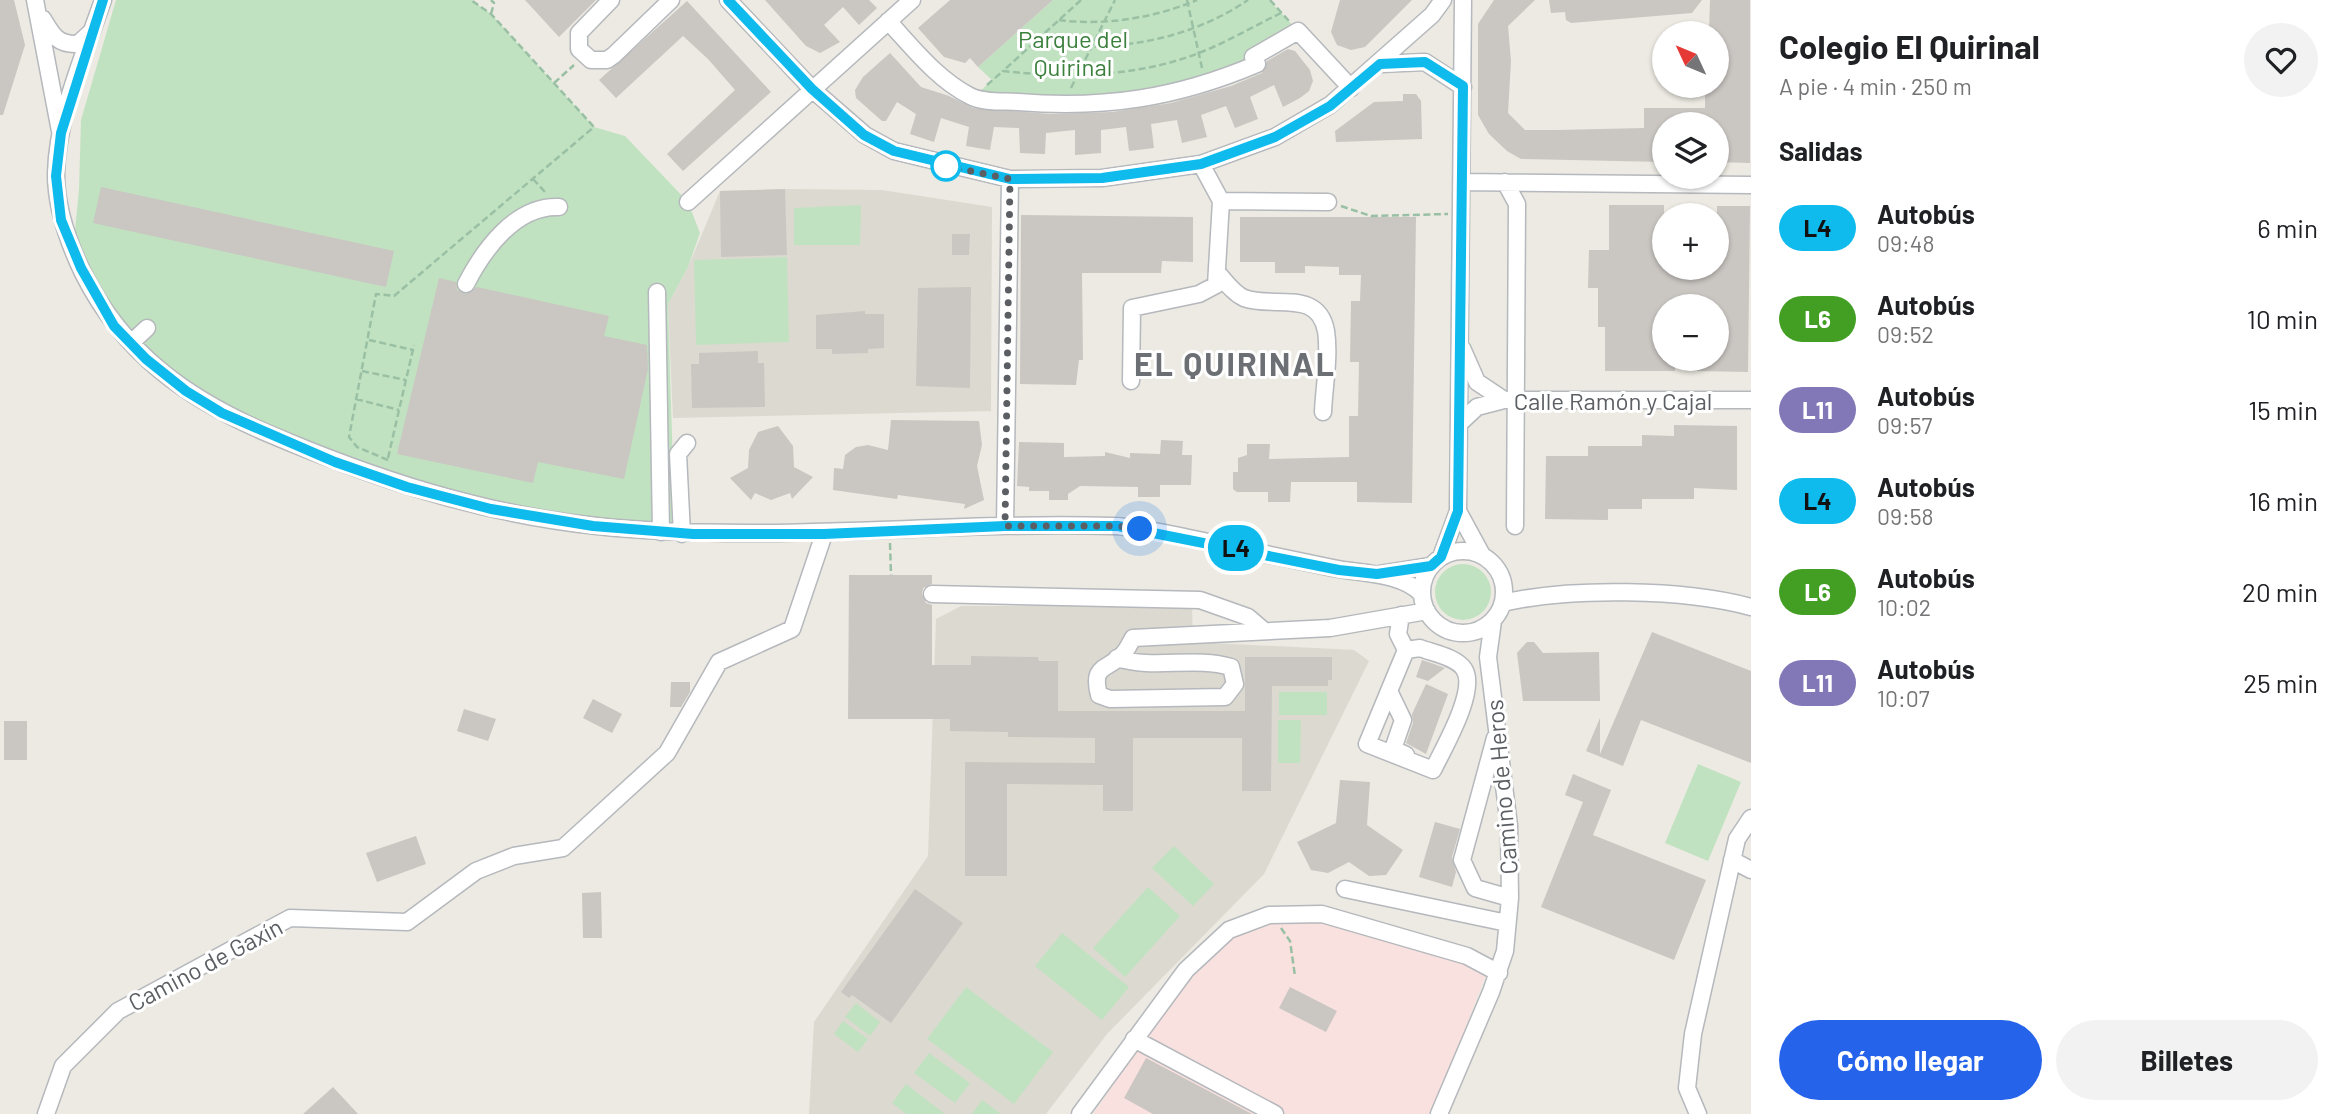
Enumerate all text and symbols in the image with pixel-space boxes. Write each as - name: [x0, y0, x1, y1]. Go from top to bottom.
- north arrow: [1652, 21, 1729, 98]
- map controls: [1652, 21, 1729, 371]
- button: heart: [2244, 23, 2318, 97]
- park label: Parque del Quirinal: [1018, 24, 1128, 81]
- text: Colegio El Quirinal: [1779, 26, 2040, 66]
- text: A pie · 4 min · 250 m: [1779, 72, 1972, 100]
- button: layers: [1652, 112, 1729, 189]
- text: Salidas: [1779, 135, 1863, 166]
- unlabelled marker: [931, 151, 961, 181]
- text: Autobús: [1877, 198, 1975, 229]
- button: +: [1652, 203, 1729, 280]
- text: 6 min: [2257, 212, 2318, 243]
- text: L4: [1803, 213, 1832, 242]
- text: 09:48: [1877, 229, 1934, 257]
- text: Autobús: [1877, 289, 1975, 320]
- button: −: [1652, 294, 1729, 371]
- text: 10 min: [2247, 303, 2318, 334]
- text: L6: [1804, 304, 1831, 333]
- text: 09:52: [1877, 320, 1934, 348]
- district label: EL QUIRINAL: [1134, 344, 1336, 382]
- text: Autobús: [1877, 380, 1975, 411]
- street label: Calle Ramón y Cajal: [1514, 386, 1712, 415]
- text: 15 min: [2248, 394, 2318, 425]
- text: L11: [1802, 395, 1833, 424]
- text: 09:57: [1877, 411, 1932, 439]
- text: Autobús: [1877, 471, 1975, 502]
- text: 16 min: [2248, 485, 2318, 516]
- text: L4: [1803, 486, 1832, 515]
- text: 09:58: [1877, 502, 1934, 530]
- your location: [1122, 511, 1157, 546]
- line badge: L4: [1204, 525, 1268, 571]
- text: L4: [1222, 533, 1250, 562]
- text: Autobús: [1877, 562, 1975, 593]
- text: 20 min: [2242, 576, 2318, 607]
- text: L6: [1804, 577, 1831, 606]
- text: 10:02: [1877, 593, 1931, 621]
- text: Autobús: [1877, 653, 1975, 684]
- text: 25 min: [2243, 667, 2318, 698]
- text: L11: [1802, 668, 1833, 697]
- text: 10:07: [1877, 684, 1930, 712]
- street label: Camino de Heros: [1479, 698, 1523, 876]
- street label: Camino de Gaxín: [123, 911, 287, 1017]
- button: Cómo llegar: [1779, 1020, 2042, 1100]
- button: Billetes: [2056, 1020, 2318, 1100]

